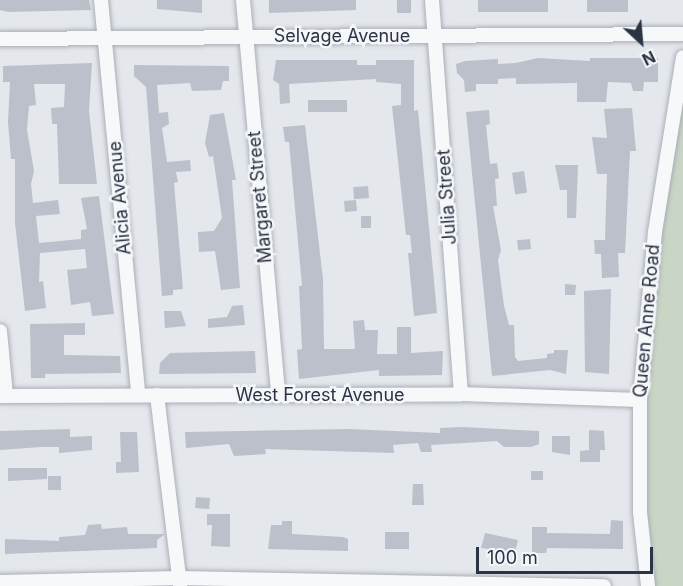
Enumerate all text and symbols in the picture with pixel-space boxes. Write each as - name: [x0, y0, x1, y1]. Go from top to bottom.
- north arrow: [611, 12, 671, 72]
- street label: Selvage Avenue: [274, 25, 410, 47]
- text: N: [639, 47, 659, 70]
- street label: Margaret Street: [243, 130, 277, 264]
- street label: Alicia Avenue: [104, 140, 136, 256]
- street label: Julia Street: [433, 149, 461, 245]
- street label: Queen Anne Road: [630, 243, 664, 399]
- street label: West Forest Avenue: [235, 384, 405, 406]
- scale bar: [479, 535, 656, 573]
- text: 100 m: [487, 547, 538, 568]

